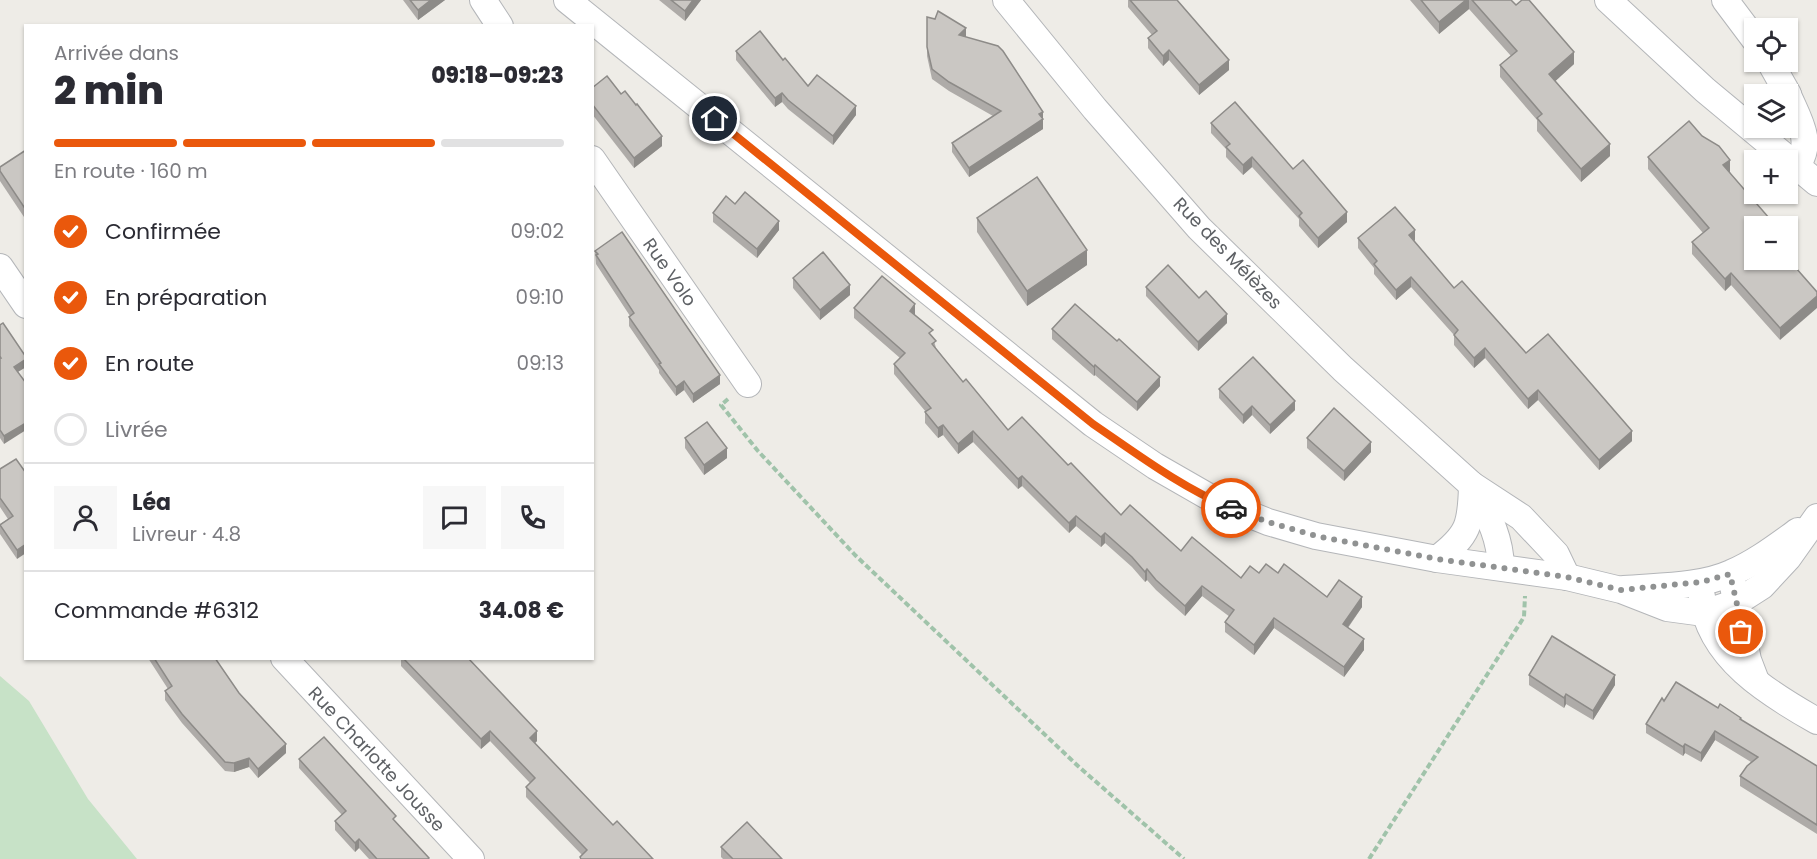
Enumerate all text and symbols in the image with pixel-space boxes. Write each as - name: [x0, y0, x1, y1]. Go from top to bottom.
- map controls: [1744, 18, 1798, 270]
- button: locate: [1744, 18, 1798, 72]
- text: Arrivée dans: [54, 39, 179, 67]
- text: 09:18–09:23: [431, 60, 564, 91]
- text: 2 min: [54, 63, 164, 118]
- button: layers: [1744, 84, 1798, 138]
- pin: [689, 93, 740, 144]
- icon: home: [698, 102, 731, 135]
- button: +: [1744, 150, 1798, 204]
- text: En route · 160 m: [54, 157, 208, 185]
- street label: Rue des Mélèzes: [1168, 191, 1288, 315]
- icon: check: [54, 215, 87, 248]
- text: Confirmée: [105, 216, 221, 247]
- button: −: [1744, 216, 1798, 270]
- text: 09:02: [511, 217, 564, 245]
- street label: Rue Volo: [637, 233, 703, 311]
- icon: check: [54, 281, 87, 314]
- text: En préparation: [105, 282, 267, 313]
- text: 09:10: [516, 283, 564, 311]
- icon: check: [54, 347, 87, 380]
- text: En route: [105, 348, 194, 379]
- text: 09:13: [516, 349, 564, 377]
- text: Livrée: [105, 414, 168, 445]
- courier: [1201, 478, 1261, 538]
- button: person: [54, 486, 117, 549]
- button: chat: [423, 486, 486, 549]
- button: phone: [501, 486, 564, 549]
- text: Léa: [132, 487, 171, 518]
- icon: car: [1215, 492, 1248, 525]
- text: Livreur · 4.8: [132, 520, 241, 548]
- text: Commande #6312: [54, 595, 259, 626]
- text: 34.08 €: [479, 595, 564, 626]
- pin: [1715, 606, 1766, 657]
- icon: bag: [1724, 615, 1757, 648]
- street label: Rue Charlotte Jousse: [303, 681, 451, 837]

